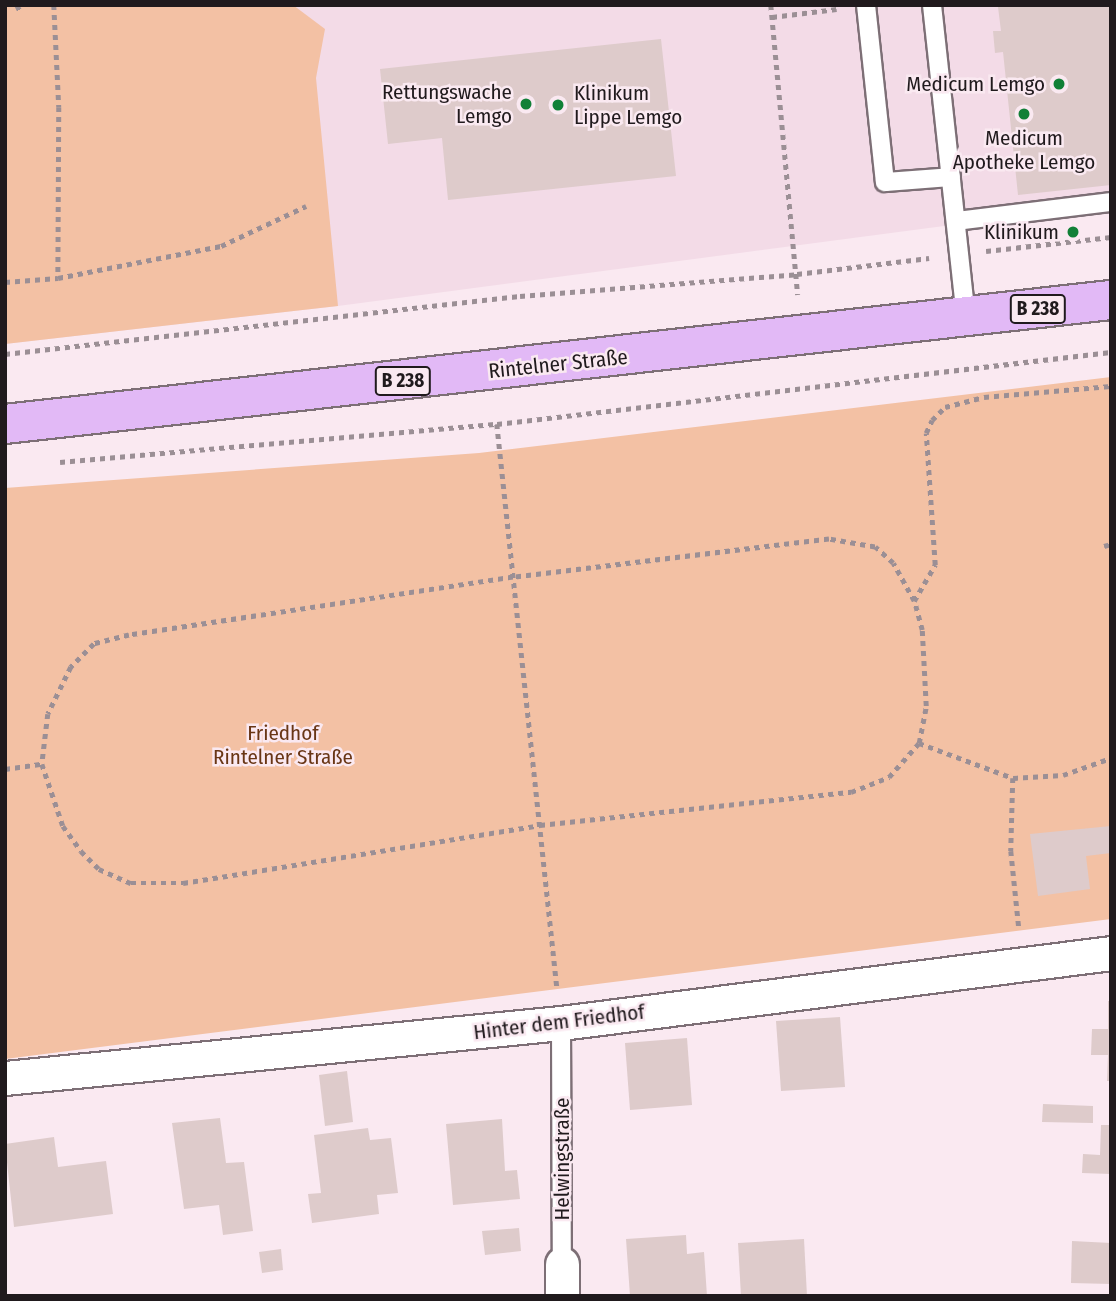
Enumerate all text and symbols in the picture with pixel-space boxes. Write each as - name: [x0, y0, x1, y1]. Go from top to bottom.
- place label: Medicum Lemgo: [906, 71, 1045, 97]
- marker: Medicum Lemgo: [1051, 76, 1067, 92]
- place label: Rettungswache Lemgo: [382, 79, 512, 129]
- place label: Klinikum Lippe Lemgo: [574, 80, 682, 130]
- marker: Klinikum Lippe Lemgo: [548, 95, 568, 115]
- marker: Rettungswache Lemgo: [518, 96, 534, 112]
- marker: Medicum Apotheke Lemgo: [1016, 106, 1032, 122]
- place label: Medicum Apotheke Lemgo: [953, 125, 1095, 175]
- place label: Klinikum: [984, 219, 1059, 245]
- marker: Klinikum: [1065, 224, 1081, 240]
- road number: B 238: [1008, 294, 1068, 324]
- street label: Rintelner Straße: [487, 344, 629, 384]
- road number: B 238: [373, 366, 433, 396]
- park label: Friedhof Rintelner Straße: [213, 720, 353, 770]
- street label: Hinter dem Friedhof: [472, 999, 646, 1045]
- street label: Helwingstraße: [549, 1098, 575, 1220]

